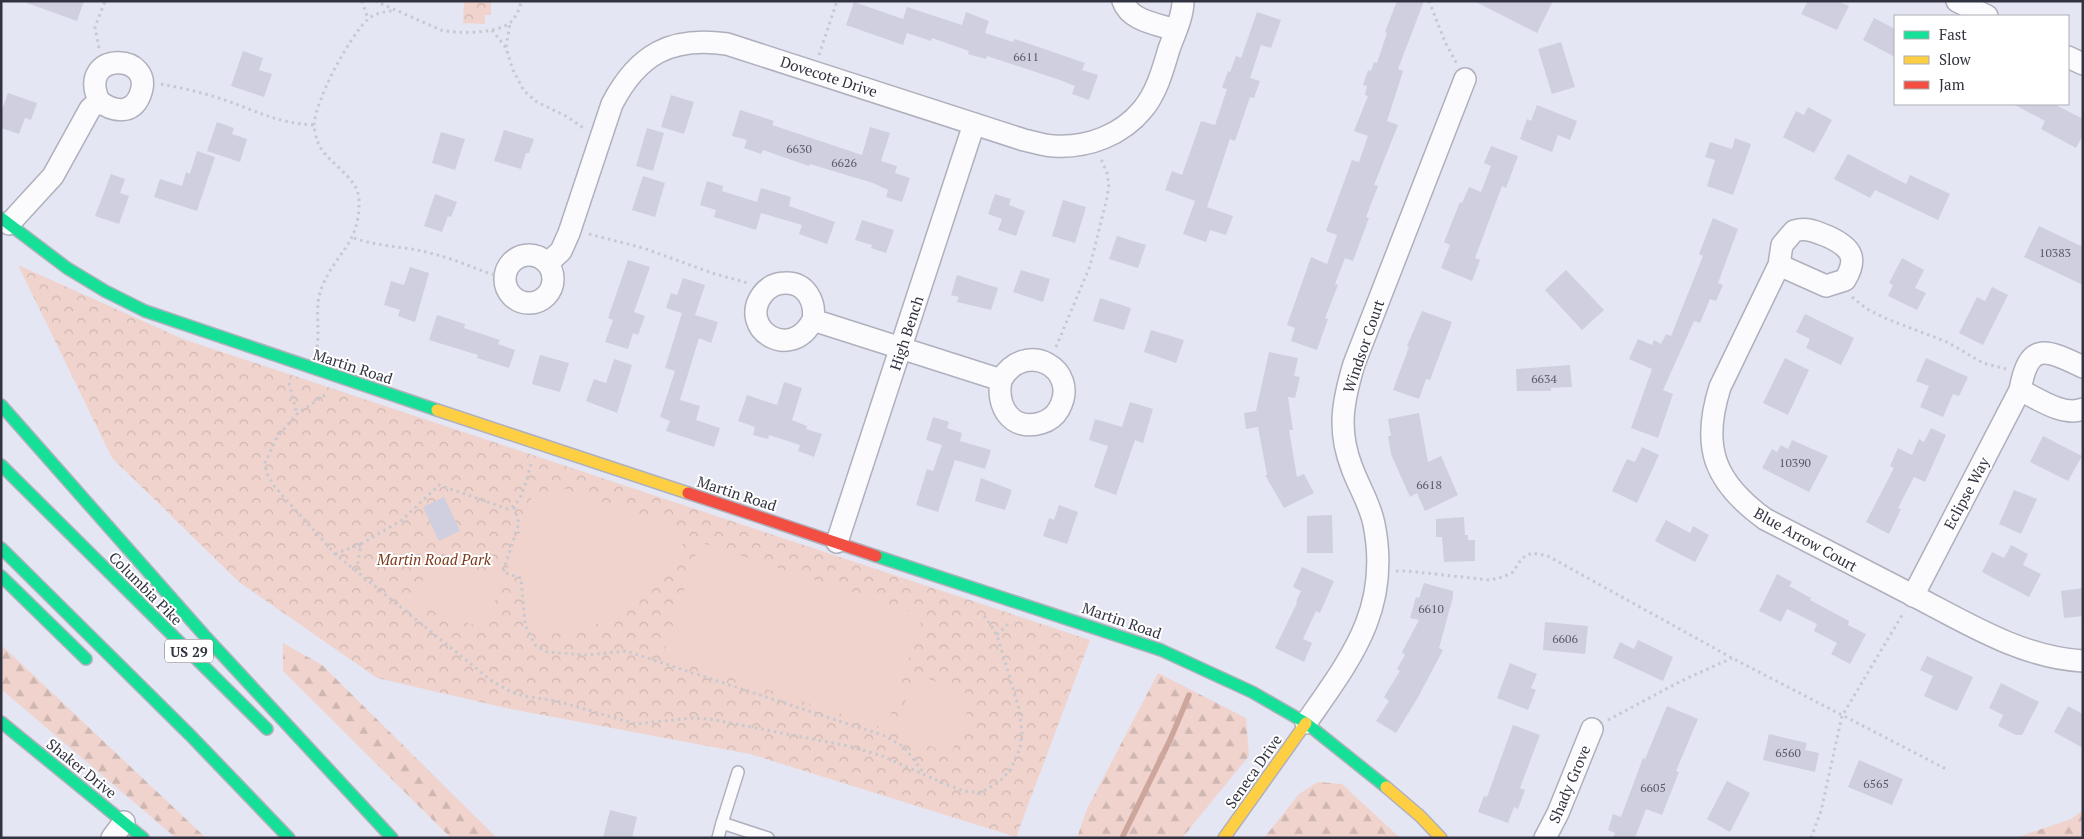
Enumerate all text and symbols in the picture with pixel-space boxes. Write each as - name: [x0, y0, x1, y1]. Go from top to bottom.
- legend: [1894, 15, 2069, 105]
- text: Fast: [1939, 24, 1967, 44]
- house number: 6611: [1013, 49, 1039, 64]
- text: Slow: [1939, 49, 1972, 69]
- street label: Dovecote Drive: [778, 51, 880, 101]
- text: Jam: [1939, 74, 1965, 94]
- house number: 6630: [786, 141, 812, 156]
- house number: 6626: [831, 155, 857, 170]
- house number: 10383: [2039, 245, 2071, 260]
- street label: High Bench: [885, 293, 928, 373]
- street label: Windsor Court: [1338, 296, 1388, 395]
- street label: Martin Road: [311, 344, 395, 388]
- house number: 6634: [1531, 371, 1557, 386]
- street label: Eclipse Way: [1939, 453, 1994, 533]
- house number: 10390: [1779, 455, 1811, 470]
- street label: Martin Road: [695, 471, 779, 515]
- house number: 6618: [1416, 477, 1442, 492]
- street label: Blue Arrow Court: [1751, 502, 1862, 576]
- street label: Columbia Pike: [105, 547, 187, 629]
- park label: Martin Road Park: [376, 549, 492, 569]
- street label: Martin Road: [1080, 597, 1164, 643]
- house number: 6610: [1418, 601, 1444, 616]
- house number: 6606: [1552, 631, 1578, 646]
- road number: US 29: [165, 640, 213, 662]
- street label: Seneca Drive: [1220, 730, 1286, 812]
- street label: Shaker Drive: [43, 734, 121, 802]
- street label: Shady Grove: [1544, 742, 1594, 826]
- house number: 6560: [1775, 745, 1801, 760]
- house number: 6565: [1863, 776, 1889, 791]
- house number: 6605: [1640, 780, 1666, 795]

